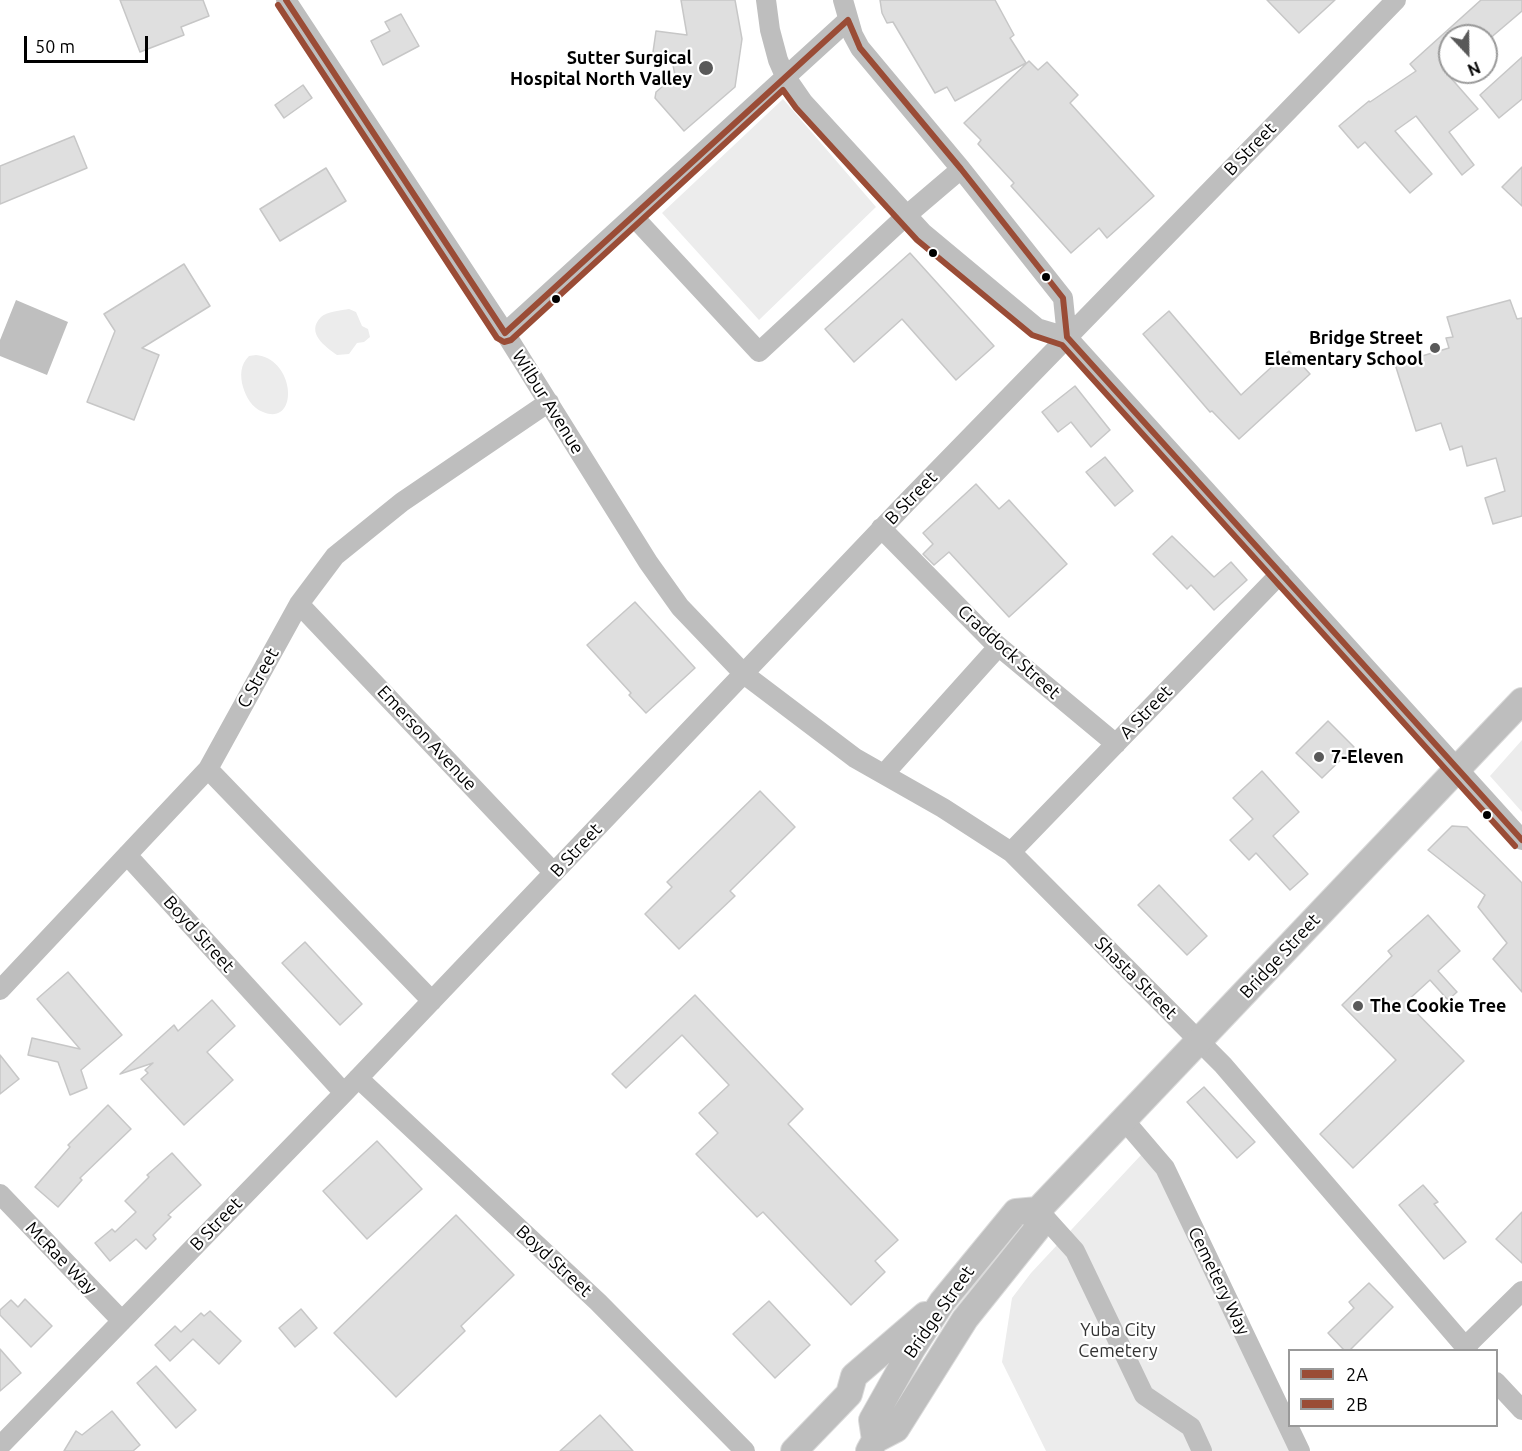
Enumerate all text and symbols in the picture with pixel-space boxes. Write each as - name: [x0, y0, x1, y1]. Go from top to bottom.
- scale bar: [27, 24, 152, 62]
- north arrow: [1438, 24, 1498, 84]
- text: 50 m: [35, 36, 75, 56]
- place label: Sutter Surgical Hospital North Valley: [510, 47, 692, 90]
- text: N: [1465, 58, 1483, 79]
- marker: Sutter Surgical Hospital North Valley: [697, 59, 715, 77]
- street label: B Street: [1219, 118, 1281, 180]
- unlabelled marker: [927, 247, 939, 259]
- unlabelled marker: [1040, 271, 1052, 283]
- unlabelled marker: [550, 293, 562, 305]
- place label: Bridge Street Elementary School: [1264, 327, 1423, 370]
- marker: Bridge Street Elementary School: [1428, 341, 1442, 355]
- street label: Wilbur Avenue: [507, 346, 589, 458]
- street label: B Street: [880, 467, 942, 529]
- street label: Craddock Street: [953, 600, 1065, 704]
- street label: C Street: [233, 644, 283, 712]
- street label: Emerson Avenue: [373, 681, 481, 795]
- street label: A Street: [1115, 681, 1177, 743]
- place label: 7-Eleven: [1331, 746, 1404, 768]
- marker: 7-Eleven: [1312, 750, 1326, 764]
- unlabelled marker: [1481, 809, 1493, 821]
- street label: B Street: [546, 819, 606, 881]
- street label: Boyd Street: [159, 891, 239, 977]
- street label: Bridge Street: [1235, 909, 1325, 1003]
- street label: Shasta Street: [1090, 932, 1182, 1024]
- place label: The Cookie Tree: [1370, 995, 1506, 1017]
- marker: The Cookie Tree: [1351, 999, 1365, 1013]
- street label: B Street: [185, 1193, 247, 1255]
- street label: McRae Way: [21, 1217, 101, 1299]
- street label: Boyd Street: [512, 1221, 596, 1301]
- street label: Cemetery Way: [1184, 1223, 1254, 1339]
- street label: Bridge Street: [899, 1262, 979, 1362]
- park label: Yuba City Cemetery: [1078, 1319, 1158, 1362]
- legend: [1288, 1349, 1498, 1427]
- text: 2A: [1346, 1364, 1368, 1384]
- text: 2B: [1346, 1394, 1368, 1414]

